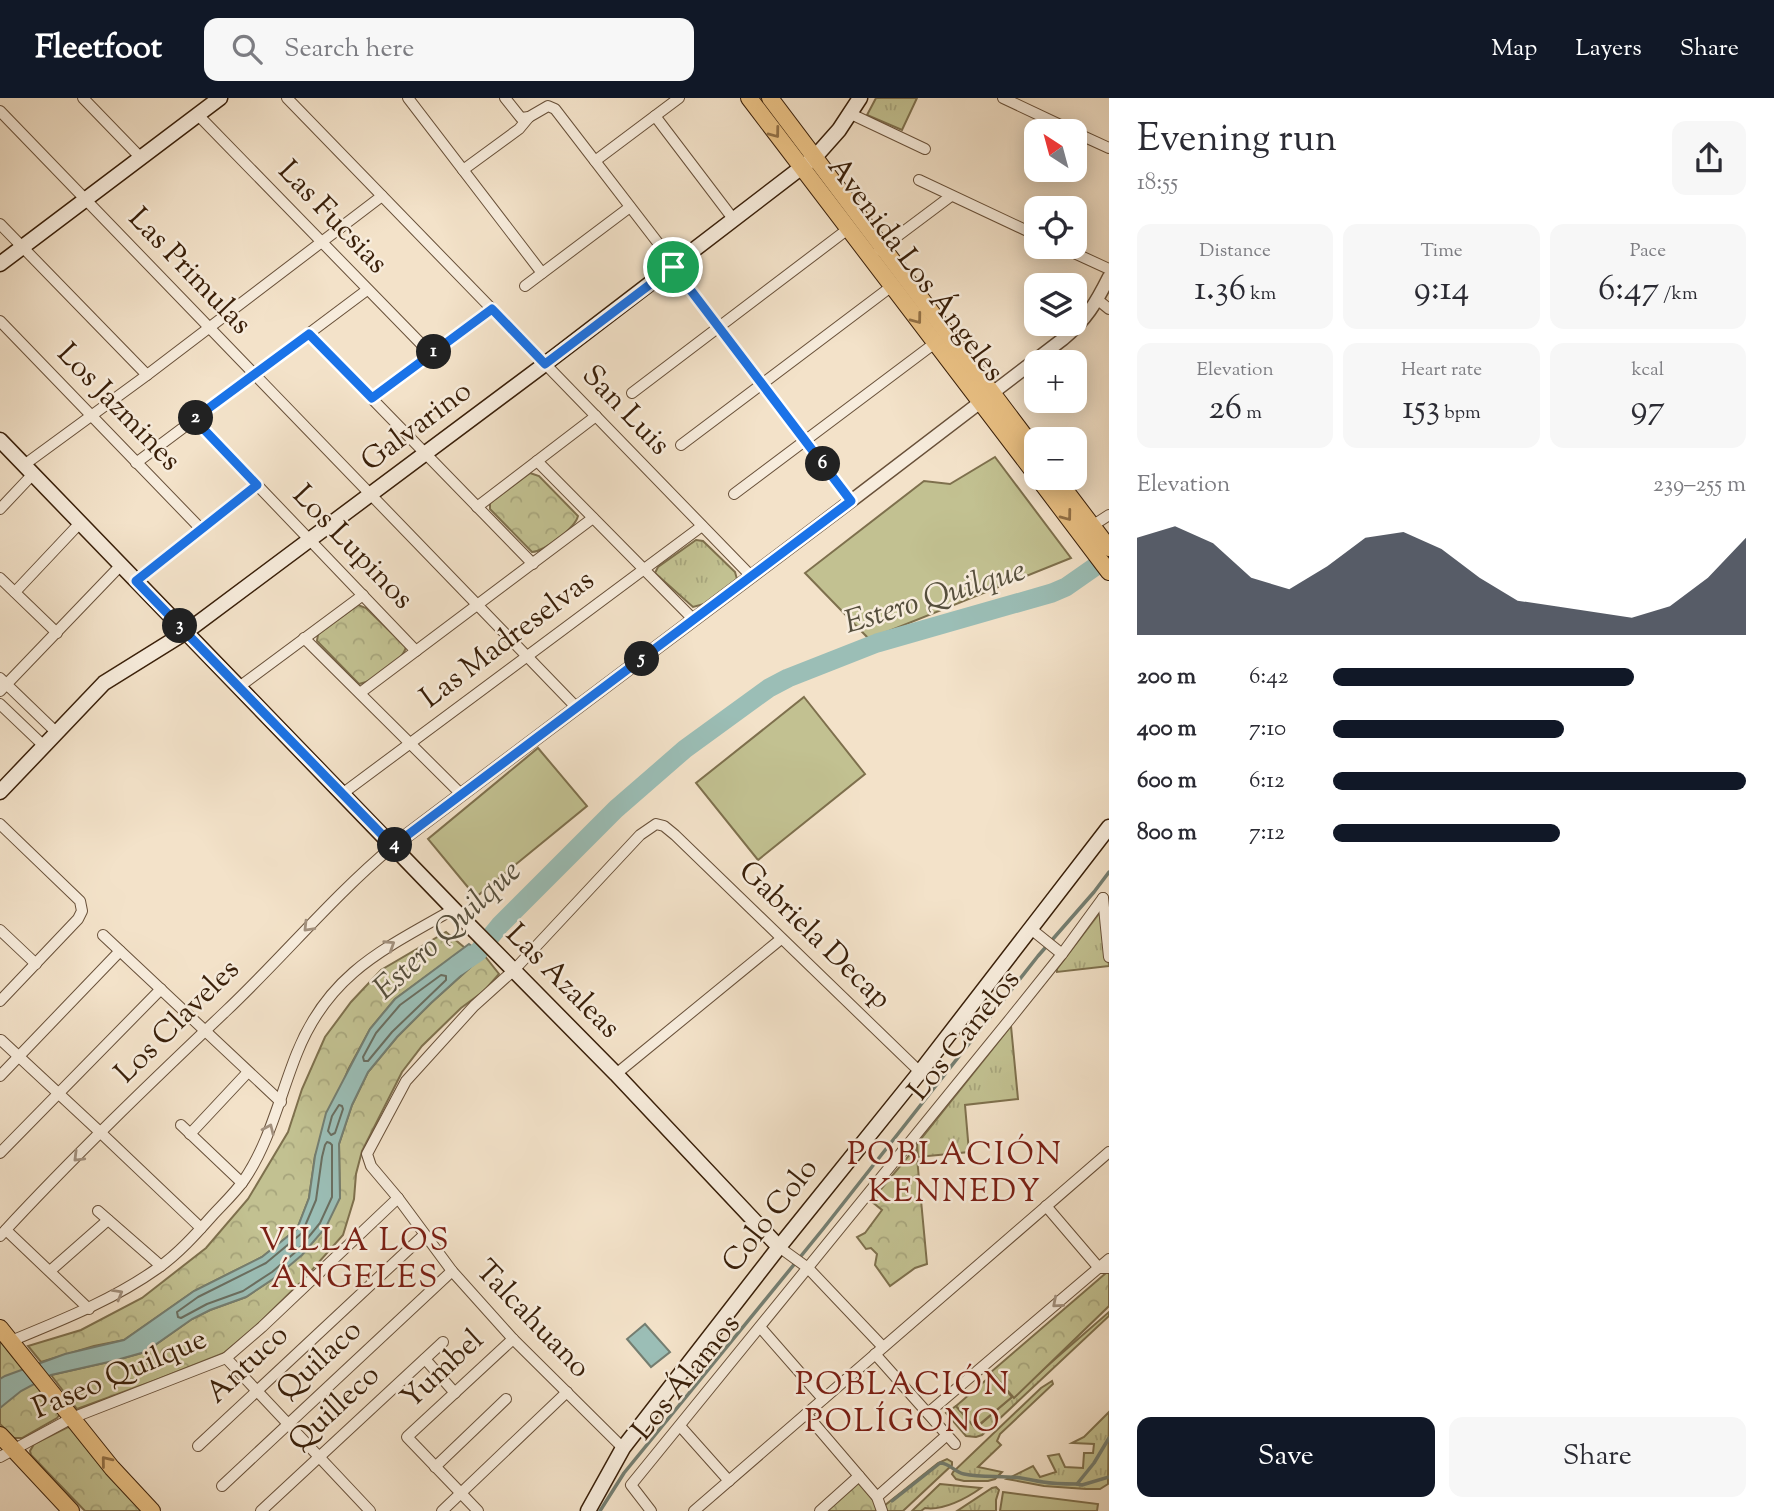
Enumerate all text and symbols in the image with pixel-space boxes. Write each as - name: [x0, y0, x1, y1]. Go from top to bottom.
- search box: [204, 18, 694, 81]
- text: Fleetfoot: [35, 25, 162, 73]
- icon: search: [228, 30, 266, 68]
- text: Search here: [284, 31, 414, 68]
- text: Map: [1491, 32, 1537, 66]
- text: Layers: [1575, 32, 1642, 66]
- text: Share: [1680, 32, 1739, 66]
- text: Evening run: [1137, 114, 1337, 168]
- north arrow: [1024, 119, 1087, 182]
- map controls: [1024, 119, 1087, 490]
- button: share: [1672, 121, 1746, 195]
- one-way arrow: [767, 125, 780, 137]
- street label: Avenida Los Ángeles: [816, 149, 1014, 391]
- street label: Las Fucsias: [267, 152, 397, 284]
- text: 18:55: [1137, 167, 1178, 200]
- button: locate: [1024, 196, 1087, 259]
- street label: Las Primulas: [117, 199, 261, 345]
- pin: [643, 237, 703, 297]
- text: Distance: [1199, 238, 1271, 265]
- text: Time: [1420, 238, 1463, 265]
- text: Pace: [1630, 238, 1666, 265]
- icon: arrive: [654, 248, 692, 286]
- text: 1.36: [1194, 265, 1246, 316]
- text: 9:14: [1414, 265, 1469, 316]
- text: 6:47: [1598, 265, 1659, 316]
- button: layers: [1024, 273, 1087, 336]
- text: km: [1246, 281, 1276, 308]
- text: /km: [1659, 281, 1698, 308]
- one-way arrow: [909, 311, 921, 324]
- street label: Los Jazmines: [46, 334, 190, 482]
- pin: 1: [416, 334, 452, 370]
- text: 1: [430, 338, 437, 365]
- button: +: [1024, 350, 1087, 413]
- street label: San Luis: [571, 356, 679, 466]
- text: Elevation: [1197, 357, 1274, 384]
- text: Heart rate: [1401, 357, 1482, 384]
- text: kcal: [1631, 357, 1664, 384]
- street label: Galvarino: [352, 371, 482, 483]
- text: 26: [1208, 384, 1242, 435]
- text: 153: [1402, 384, 1440, 435]
- text: 97: [1631, 384, 1665, 435]
- pin: 2: [178, 400, 214, 436]
- text: m: [1242, 400, 1262, 427]
- text: bpm: [1440, 400, 1481, 427]
- text: 2: [191, 404, 200, 431]
- button: −: [1024, 427, 1087, 490]
- pin: 6: [806, 446, 840, 482]
- text: 6: [818, 450, 827, 477]
- text: Elevation: [1137, 469, 1230, 502]
- text: 239–255 m: [1653, 469, 1746, 502]
- street label: Los Lupinos: [281, 476, 423, 620]
- one-way arrow: [1058, 508, 1071, 520]
- water label: Estero Quilque: [839, 549, 1031, 647]
- street label: Las Madreselvas: [412, 560, 604, 720]
- pin: 3: [162, 608, 198, 644]
- text: 3: [176, 612, 183, 639]
- pin: 5: [624, 642, 660, 676]
- text: 5: [638, 645, 645, 672]
- text: 200 m: [1137, 661, 1196, 694]
- text: 6:42: [1249, 661, 1289, 694]
- text: 400 m: [1137, 713, 1197, 746]
- text: 7:10: [1249, 713, 1286, 746]
- text: 600 m: [1137, 765, 1197, 798]
- text: 6:12: [1249, 765, 1285, 798]
- text: 800 m: [1137, 817, 1197, 850]
- text: 7:12: [1249, 817, 1285, 850]
- pin: 4: [378, 828, 412, 862]
- text: 4: [390, 831, 399, 858]
- water label: Estero Quilque: [364, 850, 532, 1012]
- street label: Gabriela Decap: [728, 852, 900, 1020]
- street label: Las Azaleas: [495, 915, 629, 1049]
- one-way arrow: [303, 918, 316, 931]
- one-way arrow: [383, 940, 396, 953]
- street label: Los Claveles: [106, 950, 250, 1094]
- street label: Los Canelos: [899, 961, 1031, 1111]
- one-way arrow: [261, 1124, 275, 1137]
- district label: POBLACIÓN KENNEDY: [847, 1133, 1063, 1216]
- one-way arrow: [73, 1148, 86, 1161]
- street label: Colo Colo: [713, 1150, 829, 1282]
- district label: VILLA LOS ÁNGELES: [259, 1219, 451, 1302]
- street label: Talcahuano: [464, 1251, 600, 1389]
- one-way arrow: [110, 1289, 123, 1302]
- one-way arrow: [1052, 1295, 1065, 1307]
- street label: Los Álamos: [622, 1305, 752, 1451]
- street label: Quilaco: [268, 1310, 372, 1412]
- street label: Antuco: [197, 1315, 299, 1415]
- street label: Paseo Quilque: [26, 1319, 214, 1431]
- street label: Yumbel: [392, 1320, 494, 1420]
- street label: Quilleco: [280, 1355, 390, 1463]
- district label: POBLACIÓN POLÍGONO: [795, 1363, 1011, 1446]
- button: Save: [1137, 1417, 1435, 1497]
- button: Share: [1449, 1417, 1746, 1497]
- one-way arrow: [101, 1456, 114, 1468]

